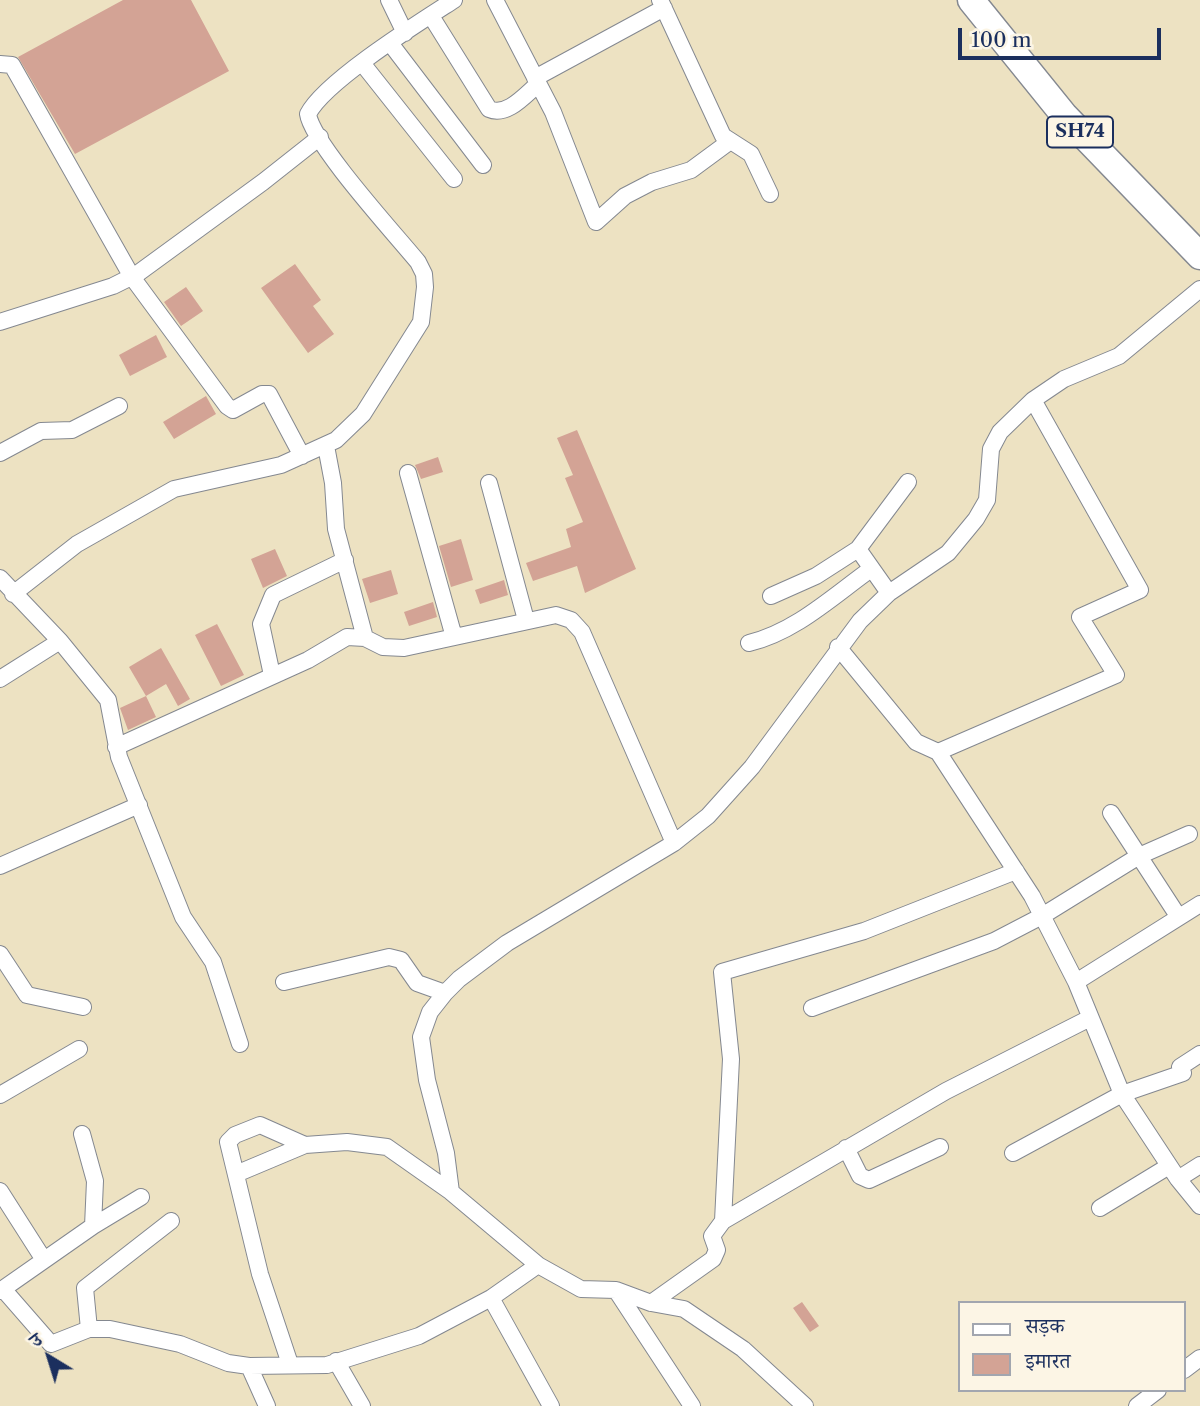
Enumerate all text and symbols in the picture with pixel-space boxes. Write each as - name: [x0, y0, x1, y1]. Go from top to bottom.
- scale bar: [962, 14, 1165, 58]
- text: 100 m: [971, 27, 1032, 52]
- road number: SH74: [1047, 116, 1113, 148]
- legend: [958, 1301, 1186, 1392]
- text: सड़क: [1025, 1313, 1064, 1338]
- north arrow: [14, 1322, 84, 1392]
- text: उ: [25, 1328, 47, 1352]
- text: इमारत: [1025, 1348, 1071, 1373]

